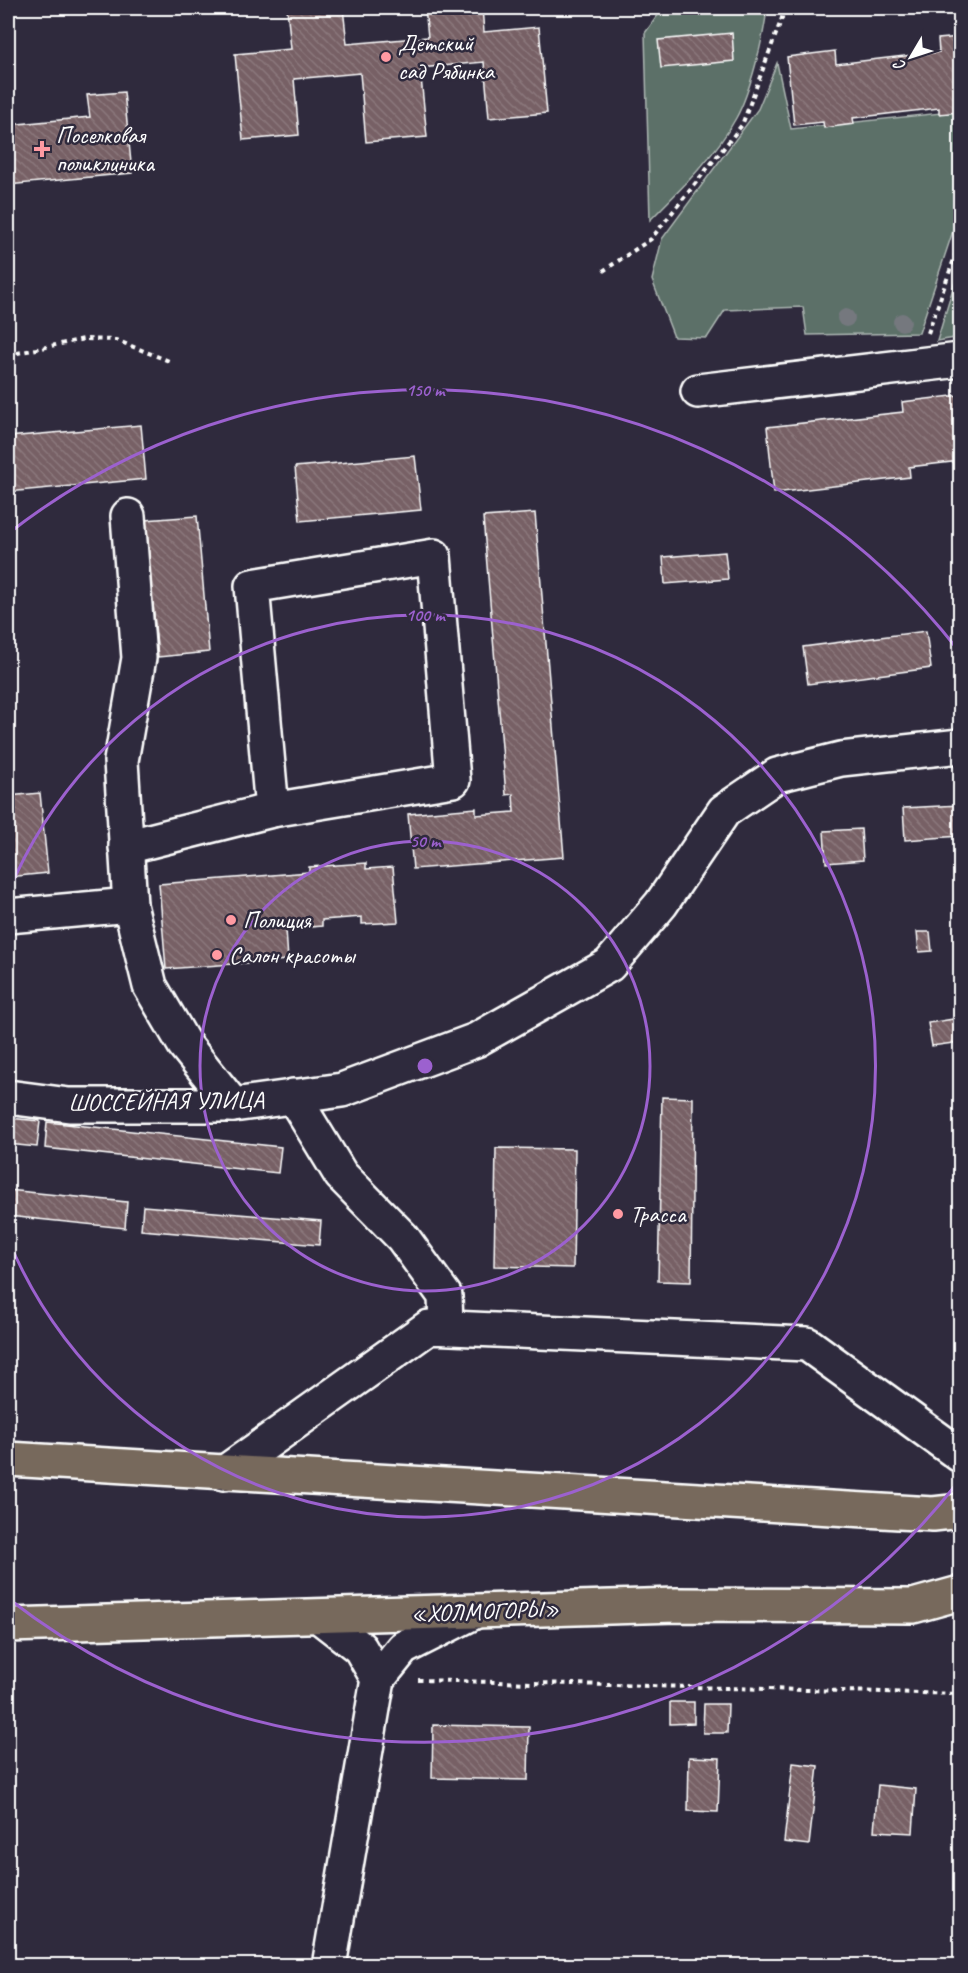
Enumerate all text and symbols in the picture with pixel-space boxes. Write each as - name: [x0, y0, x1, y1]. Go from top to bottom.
- north arrow: [881, 27, 941, 87]
- place label: Детский сад Рябинка: [398, 28, 495, 86]
- marker: Детский сад Рябинка: [379, 50, 393, 64]
- text: С: [889, 55, 910, 75]
- place label: Поселковая поликлиника: [56, 120, 155, 178]
- marker: Поселковая поликлиника: [33, 140, 51, 158]
- text: 150 m: [406, 379, 446, 401]
- text: 100 m: [406, 604, 446, 626]
- text: 50 m: [410, 830, 442, 852]
- place label: Полиция: [243, 905, 312, 935]
- marker: Полиция: [224, 913, 238, 927]
- place label: Салон красоты: [229, 940, 357, 970]
- marker: Салон красоты: [210, 948, 224, 962]
- centre of rings: [415, 1056, 435, 1076]
- street label: ШОССЕЙНАЯ УЛИЦА: [68, 1084, 265, 1118]
- place label: Трасса: [630, 1199, 687, 1229]
- marker: Трасса: [611, 1207, 625, 1221]
- street label: «ХОЛМОГОРЫ»: [410, 1593, 560, 1629]

